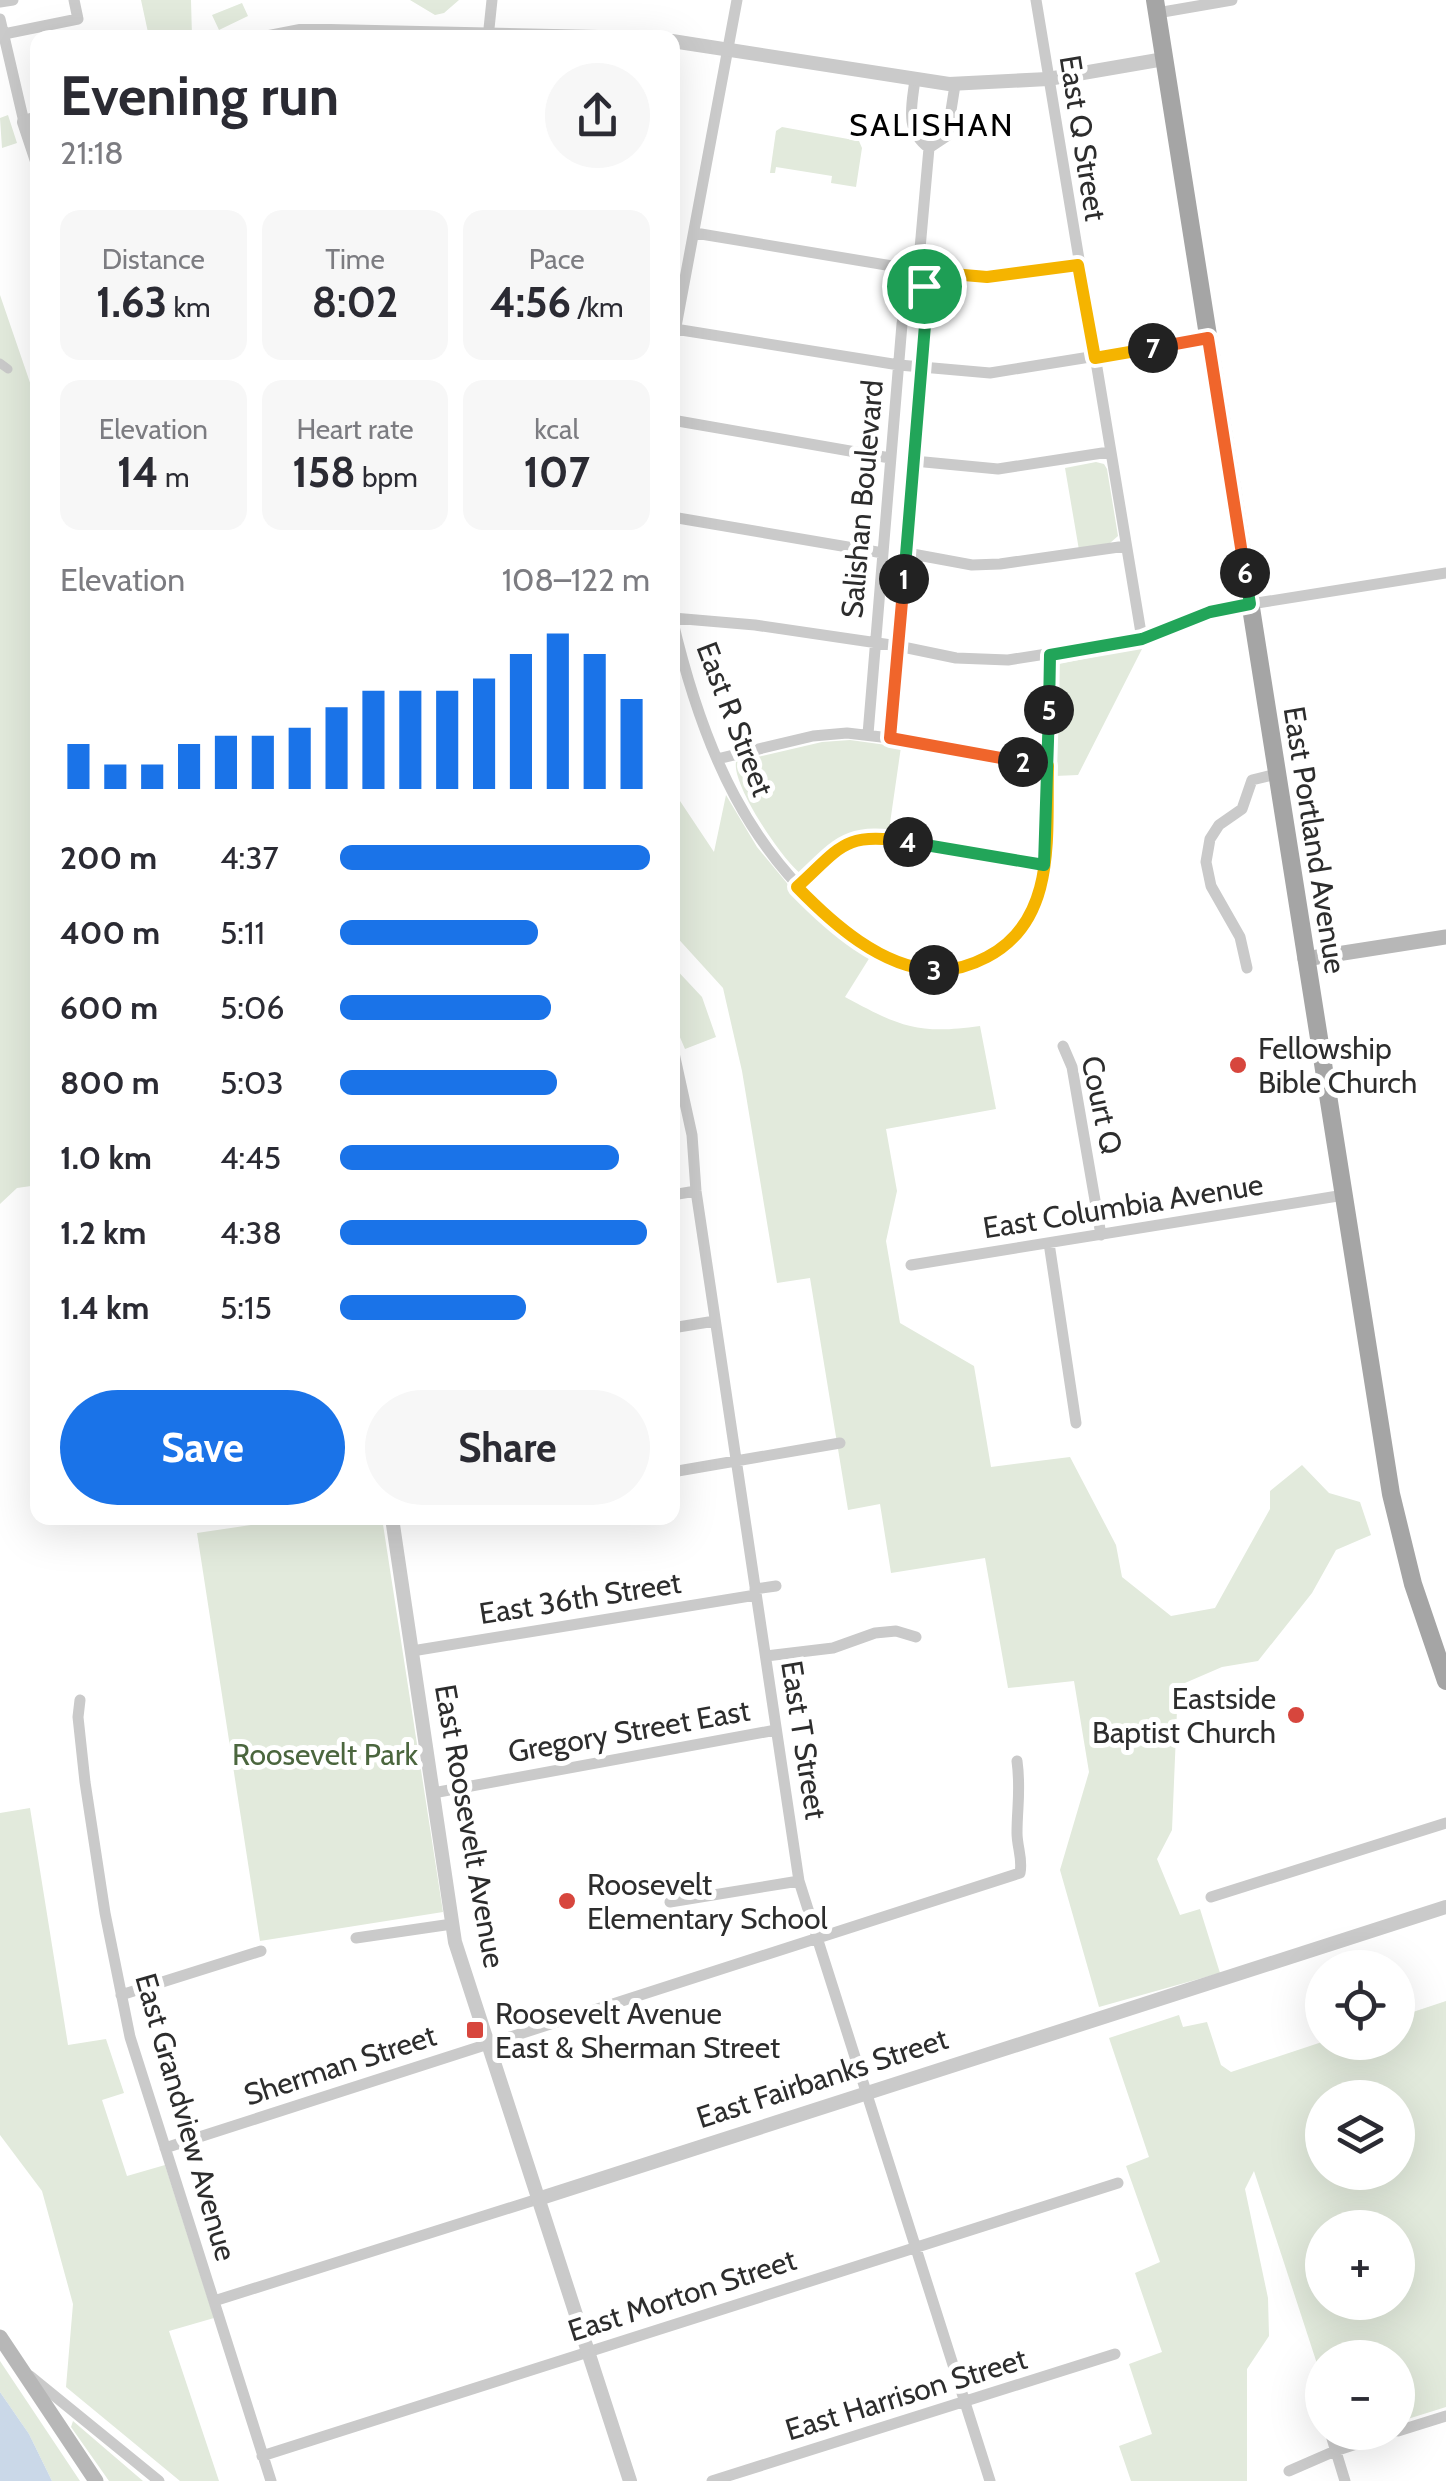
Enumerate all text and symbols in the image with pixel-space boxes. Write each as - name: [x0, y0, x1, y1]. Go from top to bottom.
- street label: East Q Street: [1052, 53, 1114, 223]
- text: Evening run: [60, 62, 339, 129]
- button: share: [545, 63, 650, 168]
- district label: SALISHAN: [849, 105, 1015, 144]
- text: 21:18: [60, 133, 124, 172]
- text: Distance: [102, 242, 205, 276]
- text: Time: [325, 242, 385, 276]
- text: Pace: [529, 242, 585, 276]
- pin: [882, 244, 967, 329]
- icon: arrive: [897, 259, 952, 314]
- text: 1.63: [96, 276, 167, 328]
- text: 8:02: [312, 276, 398, 328]
- text: 4:56: [490, 276, 571, 328]
- text: km: [167, 290, 211, 324]
- text: /km: [571, 290, 624, 324]
- pin: 7: [1128, 323, 1178, 373]
- text: 7: [1146, 331, 1160, 365]
- street label: Salishan Boulevard: [833, 378, 891, 620]
- text: Elevation: [99, 412, 208, 446]
- text: Heart rate: [296, 412, 414, 446]
- text: kcal: [534, 412, 579, 446]
- text: 14: [117, 446, 159, 498]
- text: 158: [292, 446, 356, 498]
- text: 107: [523, 446, 590, 498]
- text: m: [159, 460, 190, 494]
- text: bpm: [356, 460, 418, 494]
- pin: 6: [1220, 548, 1270, 598]
- pin: 1: [879, 554, 929, 604]
- text: 6: [1237, 556, 1253, 590]
- text: Elevation: [60, 560, 185, 599]
- text: 108–122 m: [502, 560, 650, 599]
- text: 1: [899, 562, 909, 596]
- street label: East R Street: [689, 637, 781, 801]
- pin: 5: [1024, 685, 1074, 735]
- text: 5: [1041, 693, 1057, 727]
- street label: East Portland Avenue: [1276, 704, 1354, 976]
- pin: 2: [998, 737, 1048, 787]
- text: 2: [1016, 745, 1030, 779]
- pin: 4: [883, 817, 933, 867]
- text: 4: [899, 825, 917, 859]
- text: 200 m: [60, 838, 157, 877]
- text: 4:37: [220, 838, 279, 877]
- text: 400 m: [60, 913, 160, 952]
- text: 5:11: [220, 913, 265, 952]
- pin: 3: [909, 945, 959, 995]
- text: 3: [926, 953, 942, 987]
- text: 600 m: [60, 988, 158, 1027]
- text: 5:06: [220, 988, 284, 1027]
- place label: Fellowship Bible Church: [1258, 1030, 1417, 1101]
- street label: Court Q: [1074, 1052, 1130, 1158]
- marker: Fellowship Bible Church: [1227, 1054, 1249, 1076]
- text: 800 m: [60, 1063, 160, 1102]
- text: 5:03: [220, 1063, 284, 1102]
- text: 1.0 km: [60, 1138, 152, 1177]
- text: 4:45: [220, 1138, 281, 1177]
- street label: East Columbia Avenue: [980, 1166, 1266, 1246]
- text: 1.2 km: [60, 1213, 146, 1252]
- text: 4:38: [220, 1213, 282, 1252]
- text: 1.4 km: [60, 1288, 149, 1327]
- text: 5:15: [220, 1288, 272, 1327]
- button: Save: [60, 1390, 345, 1505]
- button: Share: [365, 1390, 650, 1505]
- street label: East 36th Street: [476, 1564, 684, 1632]
- street label: East T Street: [773, 1658, 835, 1822]
- place label: Eastside Baptist Church: [1092, 1680, 1276, 1751]
- street label: East Roosevelt Avenue: [427, 1681, 513, 1971]
- street label: Gregory Street East: [505, 1692, 753, 1770]
- marker: Eastside Baptist Church: [1285, 1704, 1307, 1726]
- park label: Roosevelt Park: [232, 1736, 418, 1773]
- place label: Roosevelt Elementary School: [587, 1866, 827, 1937]
- marker: Roosevelt Elementary School: [556, 1890, 578, 1912]
- map controls: [1305, 1950, 1415, 2450]
- button: locate: [1305, 1950, 1415, 2060]
- street label: East Grandview Avenue: [127, 1969, 245, 2265]
- place label: Roosevelt Avenue East & Sherman Street: [495, 1995, 780, 2066]
- street label: Sherman Street: [239, 2017, 441, 2113]
- marker: Roosevelt Avenue East & Sherman Street: [464, 2019, 486, 2041]
- street label: East Fairbanks Street: [692, 2020, 952, 2136]
- button: layers: [1305, 2080, 1415, 2190]
- button: +: [1305, 2210, 1415, 2320]
- street label: East Morton Street: [563, 2241, 801, 2349]
- street label: East Harrison Street: [781, 2340, 1031, 2448]
- button: −: [1305, 2340, 1415, 2450]

